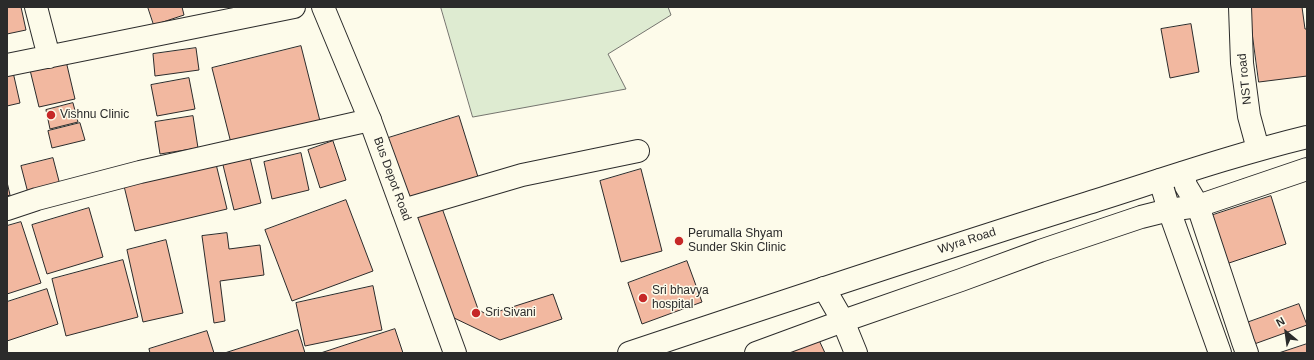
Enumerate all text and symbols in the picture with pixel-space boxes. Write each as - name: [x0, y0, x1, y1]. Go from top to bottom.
- street label: NST road: [1235, 53, 1255, 105]
- place label: Vishnu Clinic: [60, 108, 129, 122]
- marker: Vishnu Clinic: [45, 109, 57, 121]
- street label: Bus Depot Road: [370, 135, 414, 223]
- street label: Wyra Road: [936, 225, 998, 257]
- place label: Perumalla Shyam Sunder Skin Clinic: [688, 227, 786, 255]
- marker: Perumalla Shyam Sunder Skin Clinic: [673, 235, 685, 247]
- place label: Sri bhavya hospital: [652, 284, 709, 312]
- marker: Sri bhavya hospital: [637, 292, 649, 304]
- place label: Sri Sivani: [485, 306, 536, 320]
- marker: Sri Sivani: [470, 307, 482, 319]
- north arrow: [1266, 312, 1306, 352]
- text: N: [1274, 314, 1287, 329]

